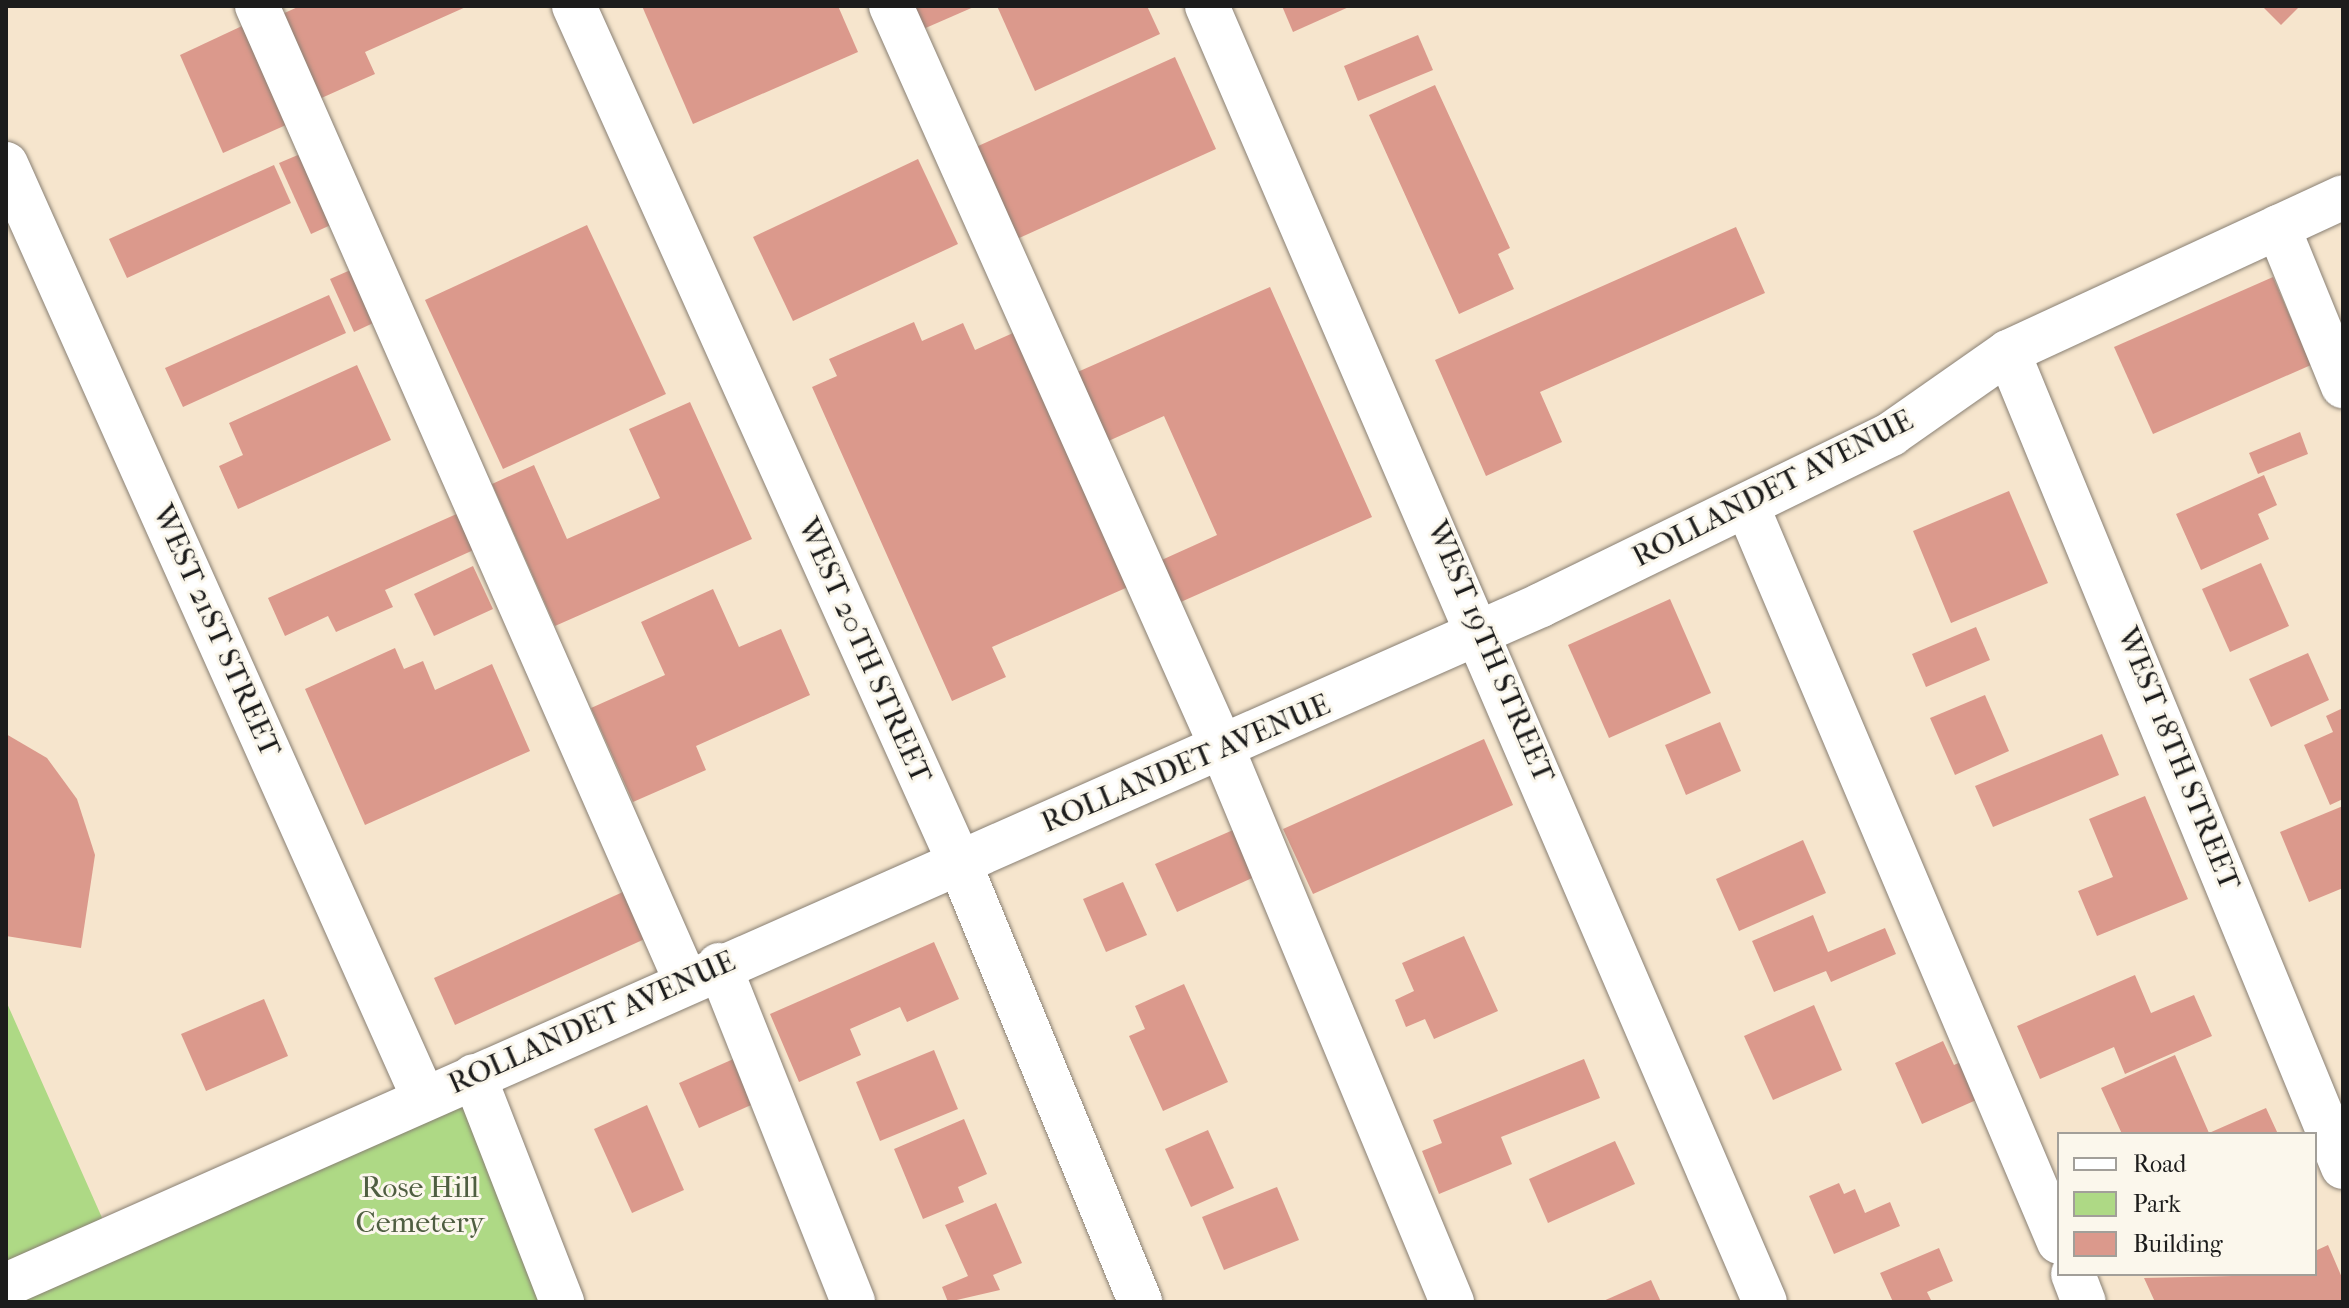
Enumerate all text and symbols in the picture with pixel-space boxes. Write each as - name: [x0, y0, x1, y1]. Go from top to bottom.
- street label: ROLLANDET AVENUE: [1627, 402, 1919, 576]
- street label: WEST 21ST STREET: [144, 499, 288, 763]
- street label: WEST 20TH STREET: [789, 513, 939, 789]
- street label: WEST 19TH STREET: [1419, 516, 1561, 788]
- street label: WEST 18TH STREET: [2109, 622, 2247, 896]
- street label: ROLLANDET AVENUE: [1036, 687, 1336, 841]
- street label: ROLLANDET AVENUE: [443, 943, 741, 1103]
- legend: [2057, 1132, 2317, 1276]
- text: Road: [2133, 1150, 2186, 1178]
- park label: Rose Hill Cemetery: [356, 1170, 484, 1240]
- text: Park: [2133, 1190, 2181, 1218]
- text: Building: [2133, 1230, 2223, 1258]

